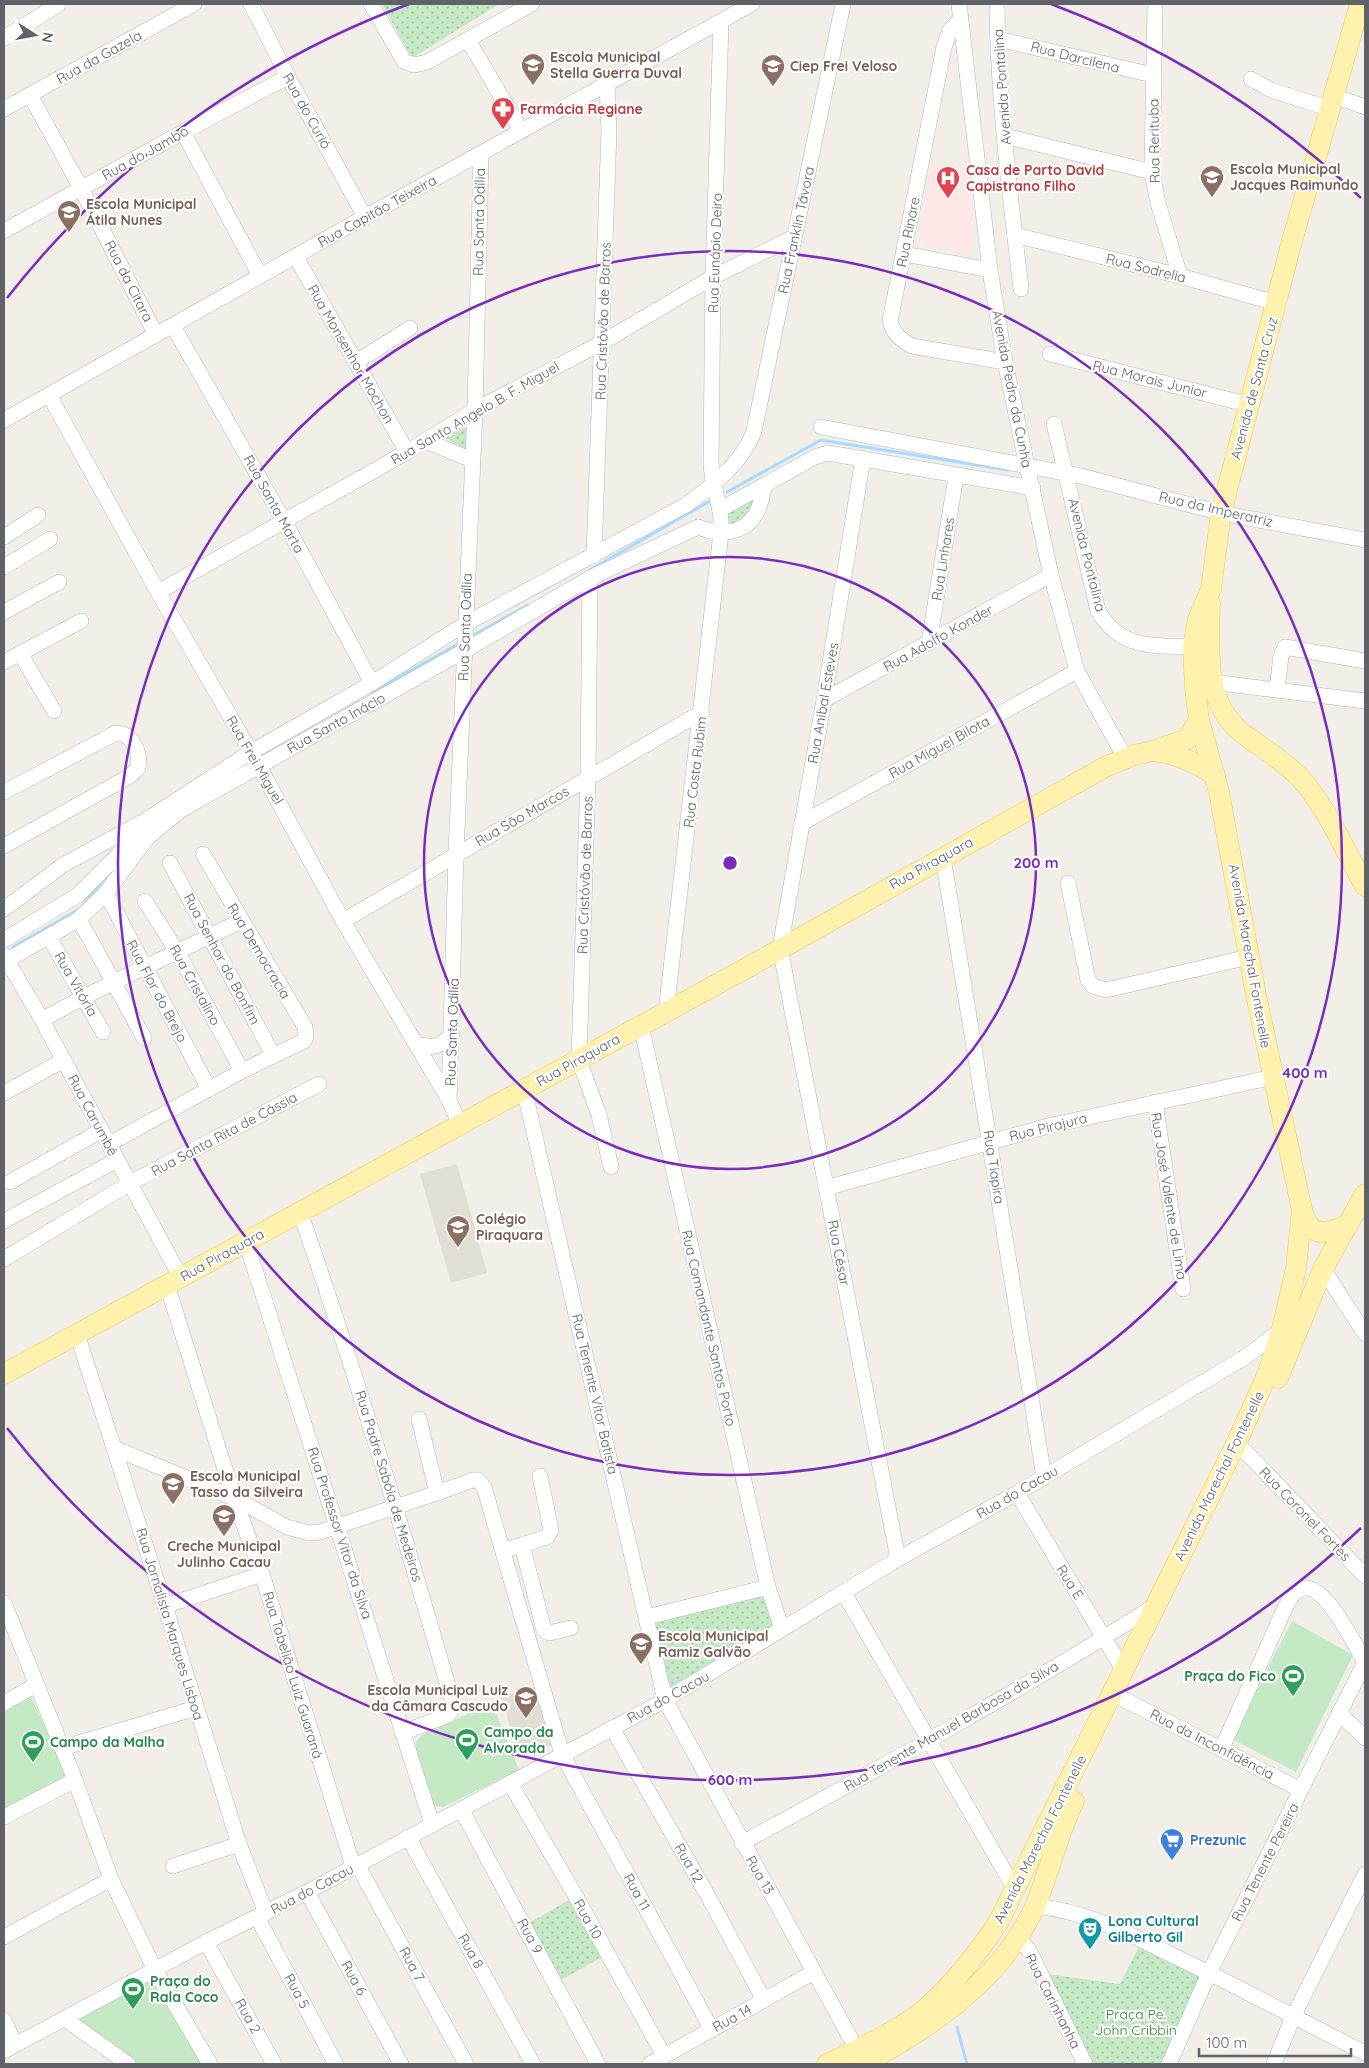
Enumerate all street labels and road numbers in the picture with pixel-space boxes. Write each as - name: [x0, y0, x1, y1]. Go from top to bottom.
- street label: Rua da Gazela: [53, 26, 145, 88]
- street label: Avenida Pontalina: [989, 28, 1015, 146]
- street label: Rua Darcilena: [1029, 37, 1121, 77]
- street label: Rua do Curió: [279, 70, 335, 152]
- street label: Rua Rerituba: [1144, 98, 1164, 184]
- street label: Rua do Jambo: [98, 122, 192, 184]
- street label: Rua Franklin Távora: [774, 165, 818, 295]
- street label: Rua Santa Odília: [469, 168, 489, 276]
- street label: Rua Capitão Teixeira: [314, 171, 440, 251]
- street label: Rua Eunápio Deiro: [704, 193, 726, 313]
- street label: Rua Rinare: [892, 195, 924, 269]
- street label: Rua da Citara: [101, 237, 157, 325]
- street label: Rua Cristóvão de Barros: [591, 242, 615, 400]
- street label: Rua Sodrelia: [1104, 249, 1188, 287]
- street label: Rua Monsenhor Mochon: [304, 281, 398, 427]
- street label: Avenida Pedro da Cunha: [988, 309, 1036, 469]
- street label: Avenida de Santa Cruz: [1226, 315, 1282, 461]
- street label: Rua Morais Junior: [1091, 356, 1210, 402]
- street label: Rua Santo Angelo B. F. Miguel: [387, 357, 563, 469]
- street label: Rua Santa Marta: [240, 452, 308, 556]
- street label: Rua da Imperatriz: [1157, 487, 1275, 531]
- street label: Avenida Pontalina: [1064, 496, 1110, 614]
- street label: Rua Linhares: [928, 516, 958, 602]
- street label: Rua Santa Odília: [454, 573, 476, 681]
- street label: Rua Adolfo Konder: [880, 600, 997, 676]
- street label: Rua Anibal Esteves: [803, 641, 843, 765]
- street label: Rua Santo Inácio: [284, 689, 388, 757]
- street label: Rua Frei Miguel: [222, 712, 288, 808]
- street label: Rua Miguel Bilota: [885, 712, 993, 782]
- street label: Rua Costa Rubim: [679, 715, 711, 829]
- street label: Rua Sāo Marcos: [472, 782, 572, 850]
- street label: Rua Cristóvão de Barros: [573, 796, 597, 954]
- street label: Rua Piraquara: [886, 833, 976, 893]
- street label: Avenida Marechal Fontenelle: [1225, 863, 1275, 1050]
- street label: Rua Senhor do Bonfim: [180, 890, 264, 1028]
- street label: Rua Democracia: [223, 900, 295, 1002]
- street label: Rua Flor do Brejo: [122, 937, 192, 1045]
- street label: Rua Cristalino: [165, 941, 225, 1029]
- street label: Rua Vitória: [50, 948, 102, 1020]
- street label: Rua Santa Odília: [441, 978, 463, 1086]
- street label: Rua Piraquara: [533, 1030, 623, 1090]
- street label: Rua Carumbé: [64, 1071, 122, 1159]
- street label: Rua Santa Rita de Cássia: [148, 1088, 300, 1180]
- street label: Rua Pirajura: [1007, 1109, 1089, 1145]
- street label: Rua José Valente de Lima: [1147, 1111, 1191, 1281]
- street label: Rua Tiapira: [979, 1129, 1009, 1205]
- street label: Rua César: [824, 1218, 854, 1288]
- street label: Rua Piraquara: [177, 1225, 267, 1285]
- street label: Rua Comandante Santos Porto: [678, 1228, 740, 1428]
- street label: Rua Tenente Vítor Batista: [568, 1312, 622, 1476]
- street label: Rua Padre Sabóia de Medeiros: [351, 1388, 427, 1584]
- street label: Avenida Marechal Fontenelle: [1170, 1388, 1268, 1564]
- street label: Rua Professor Vitor da Silva: [304, 1445, 376, 1621]
- street label: Rua do Cacau: [973, 1461, 1061, 1523]
- street label: Rua Coronel Fortes: [1255, 1463, 1355, 1565]
- street label: Rua Jornalista Marques Lisboa: [132, 1526, 208, 1722]
- street label: Rua E: [1052, 1561, 1088, 1603]
- street label: Rua Tabelião Luiz Guaraná: [259, 1589, 327, 1761]
- street label: Rua Tenente Manuel Barbosa da Silva: [840, 1657, 1062, 1795]
- street label: Rua do Cacau: [624, 1667, 712, 1727]
- street label: Rua da Inconfidência: [1147, 1705, 1277, 1783]
- street label: Avenida Marechal Fontenelle: [990, 1752, 1090, 1926]
- street label: Rua Tenente Pereira: [1227, 1800, 1303, 1924]
- street label: Rua 12: [671, 1840, 708, 1886]
- street label: Rua 13: [742, 1852, 778, 1898]
- street label: Rua do Cacau: [267, 1860, 357, 1918]
- street label: Rua 11: [619, 1870, 655, 1914]
- street label: Rua 10: [570, 1896, 606, 1942]
- street label: Rua 9: [513, 1915, 547, 1957]
- street label: Rua 8: [454, 1930, 488, 1972]
- street label: Rua 7: [395, 1944, 429, 1984]
- street label: Rua Carinhanha: [1021, 1950, 1085, 2052]
- street label: Rua 6: [337, 1957, 371, 1999]
- street label: Rua 5: [280, 1970, 314, 2012]
- street label: Rua 2: [231, 1995, 265, 2037]
- street label: Rua 14: [709, 2000, 755, 2036]

